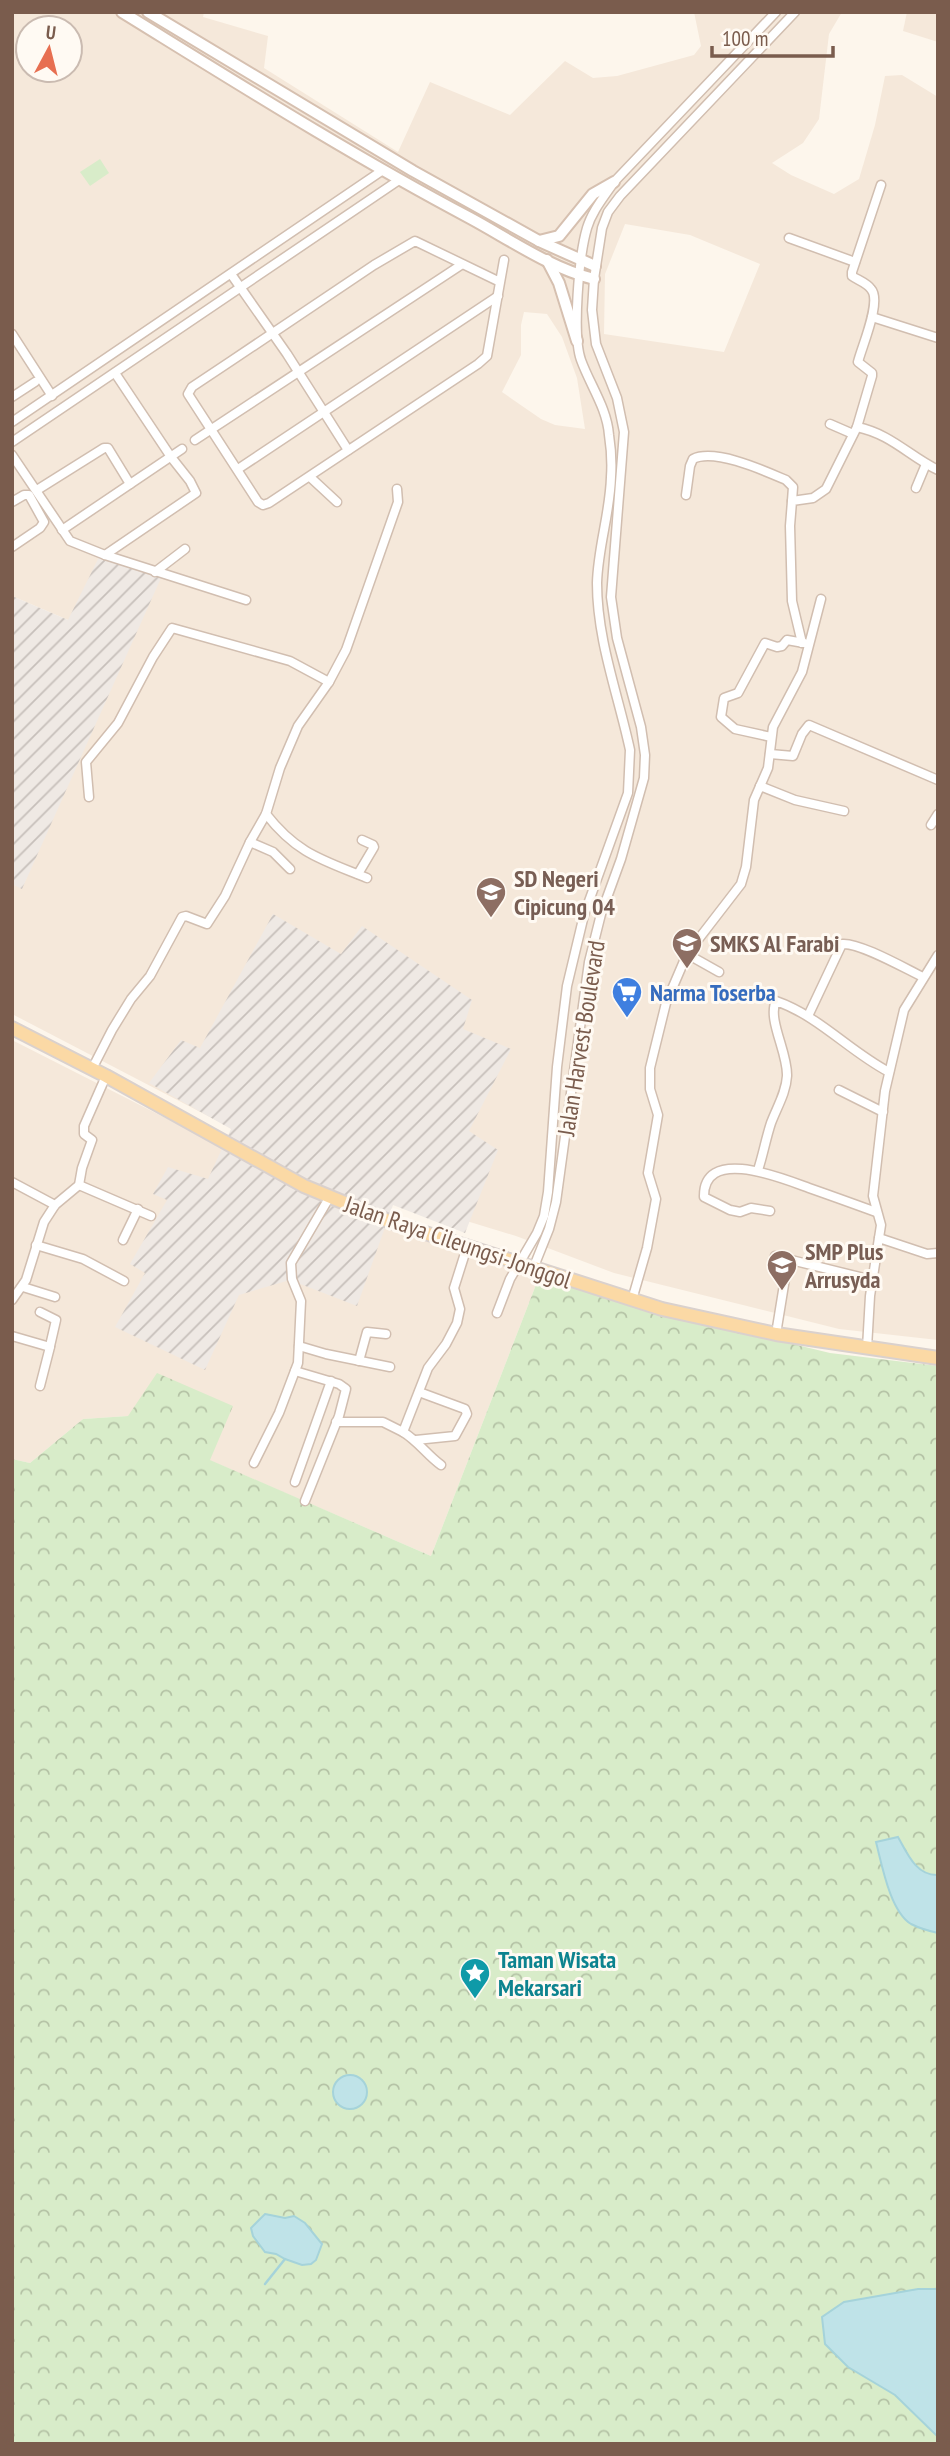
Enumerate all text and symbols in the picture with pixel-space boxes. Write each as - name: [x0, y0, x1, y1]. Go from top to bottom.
- north arrow: [14, 14, 84, 84]
- scale bar: [712, 14, 833, 58]
- text: U: [45, 20, 57, 45]
- text: 100 m: [722, 25, 768, 52]
- place label: SD Negeri Cipicung 04: [514, 863, 615, 922]
- school or university icon: SD Negeri Cipicung 04: [474, 875, 508, 919]
- school or university icon: SMKS Al Farabi: [670, 926, 704, 970]
- place label: SMKS Al Farabi: [710, 928, 839, 959]
- street label: Jalan Harvest Boulevard: [550, 938, 612, 1139]
- supermarket icon: Narma Toserba: [610, 975, 644, 1019]
- place label: Narma Toserba: [650, 977, 776, 1008]
- street label: Jalan Raya Cileungsi-Jonggol: [340, 1188, 576, 1295]
- place label: SMP Plus Arrusyda: [804, 1236, 883, 1295]
- school or university icon: SMP Plus Arrusyda: [765, 1248, 799, 1292]
- place label: Taman Wisata Mekarsari: [498, 1944, 616, 2003]
- place icon: Taman Wisata Mekarsari: [458, 1956, 492, 2000]

